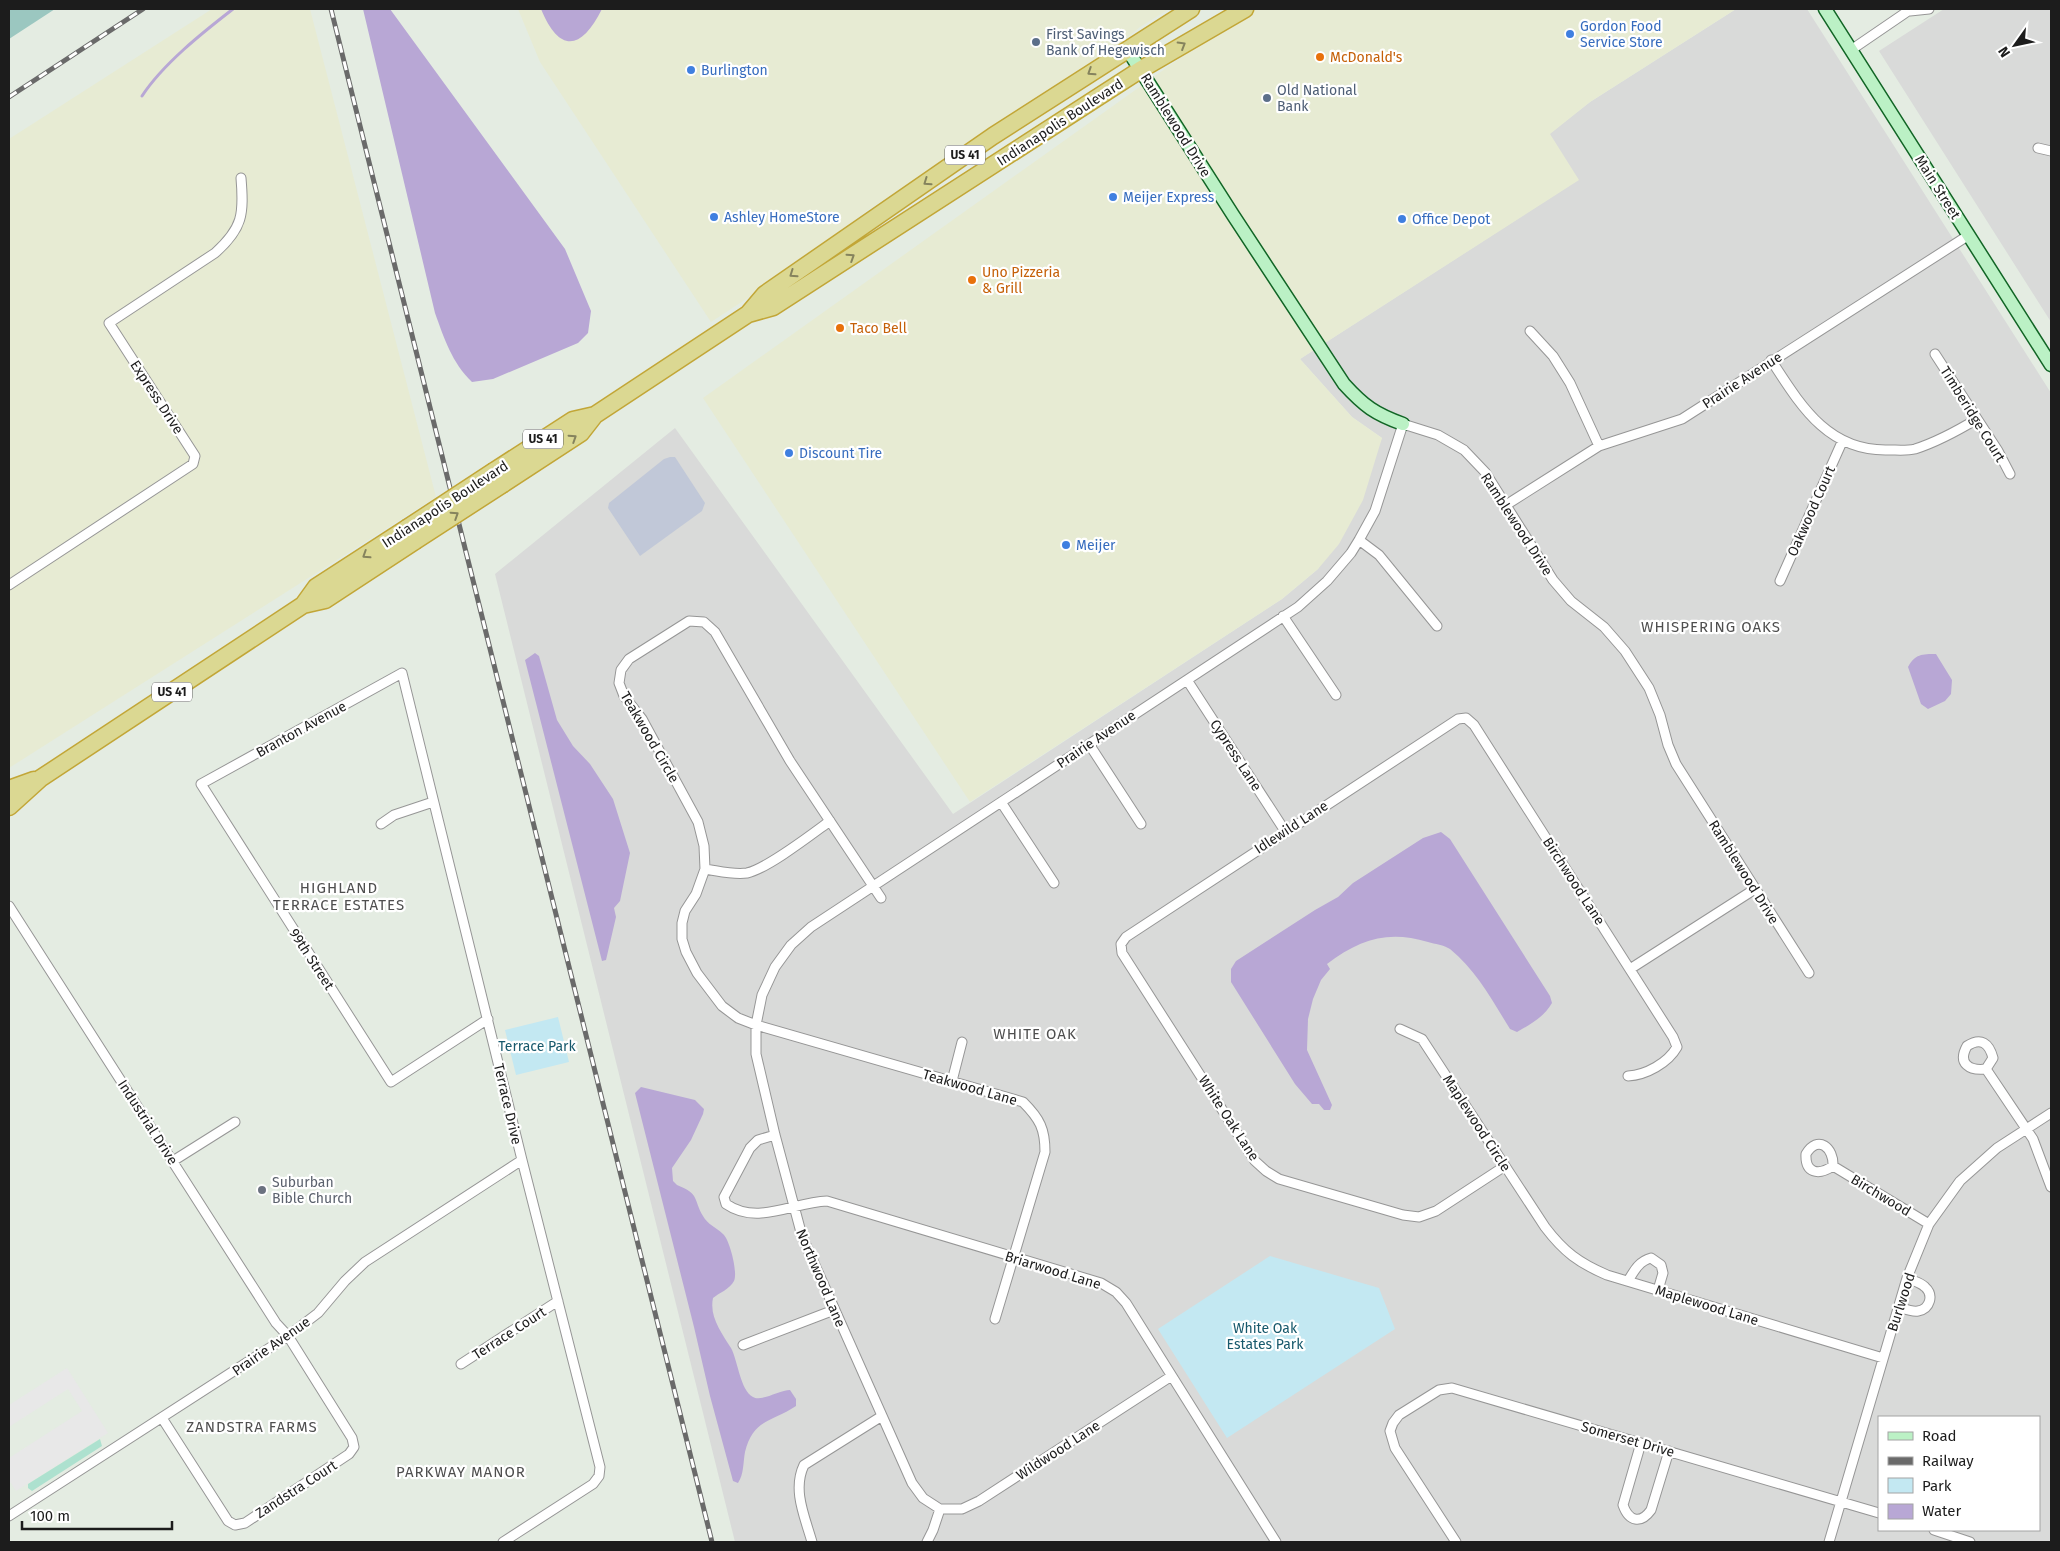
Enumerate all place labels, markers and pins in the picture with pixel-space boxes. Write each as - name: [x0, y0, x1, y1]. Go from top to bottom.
- place label: Gordon Food Service Store: [1580, 18, 1663, 51]
- place label: First Savings Bank of Hegewisch: [1046, 26, 1165, 59]
- marker: Gordon Food Service Store: [1564, 28, 1576, 40]
- marker: First Savings Bank of Hegewisch: [1030, 36, 1042, 48]
- place label: McDonald's: [1330, 49, 1403, 66]
- marker: McDonald's: [1314, 51, 1326, 63]
- place label: Burlington: [701, 62, 768, 79]
- marker: Burlington: [685, 64, 697, 76]
- place label: Old National Bank: [1277, 82, 1357, 115]
- marker: Old National Bank: [1261, 92, 1273, 104]
- place label: Meijer Express: [1123, 189, 1215, 206]
- marker: Meijer Express: [1107, 191, 1119, 203]
- place label: Ashley HomeStore: [724, 209, 840, 226]
- marker: Ashley HomeStore: [708, 211, 720, 223]
- place label: Office Depot: [1412, 211, 1491, 228]
- marker: Office Depot: [1396, 213, 1408, 225]
- place label: Uno Pizzeria & Grill: [982, 264, 1060, 297]
- marker: Uno Pizzeria & Grill: [966, 274, 978, 286]
- place label: Taco Bell: [850, 320, 907, 337]
- marker: Taco Bell: [834, 322, 846, 334]
- place label: Discount Tire: [799, 445, 882, 462]
- marker: Discount Tire: [783, 447, 795, 459]
- place label: Meijer: [1076, 537, 1116, 554]
- marker: Meijer: [1060, 539, 1072, 551]
- place label: Suburban Bible Church: [272, 1174, 352, 1207]
- marker: Suburban Bible Church: [256, 1184, 268, 1196]

